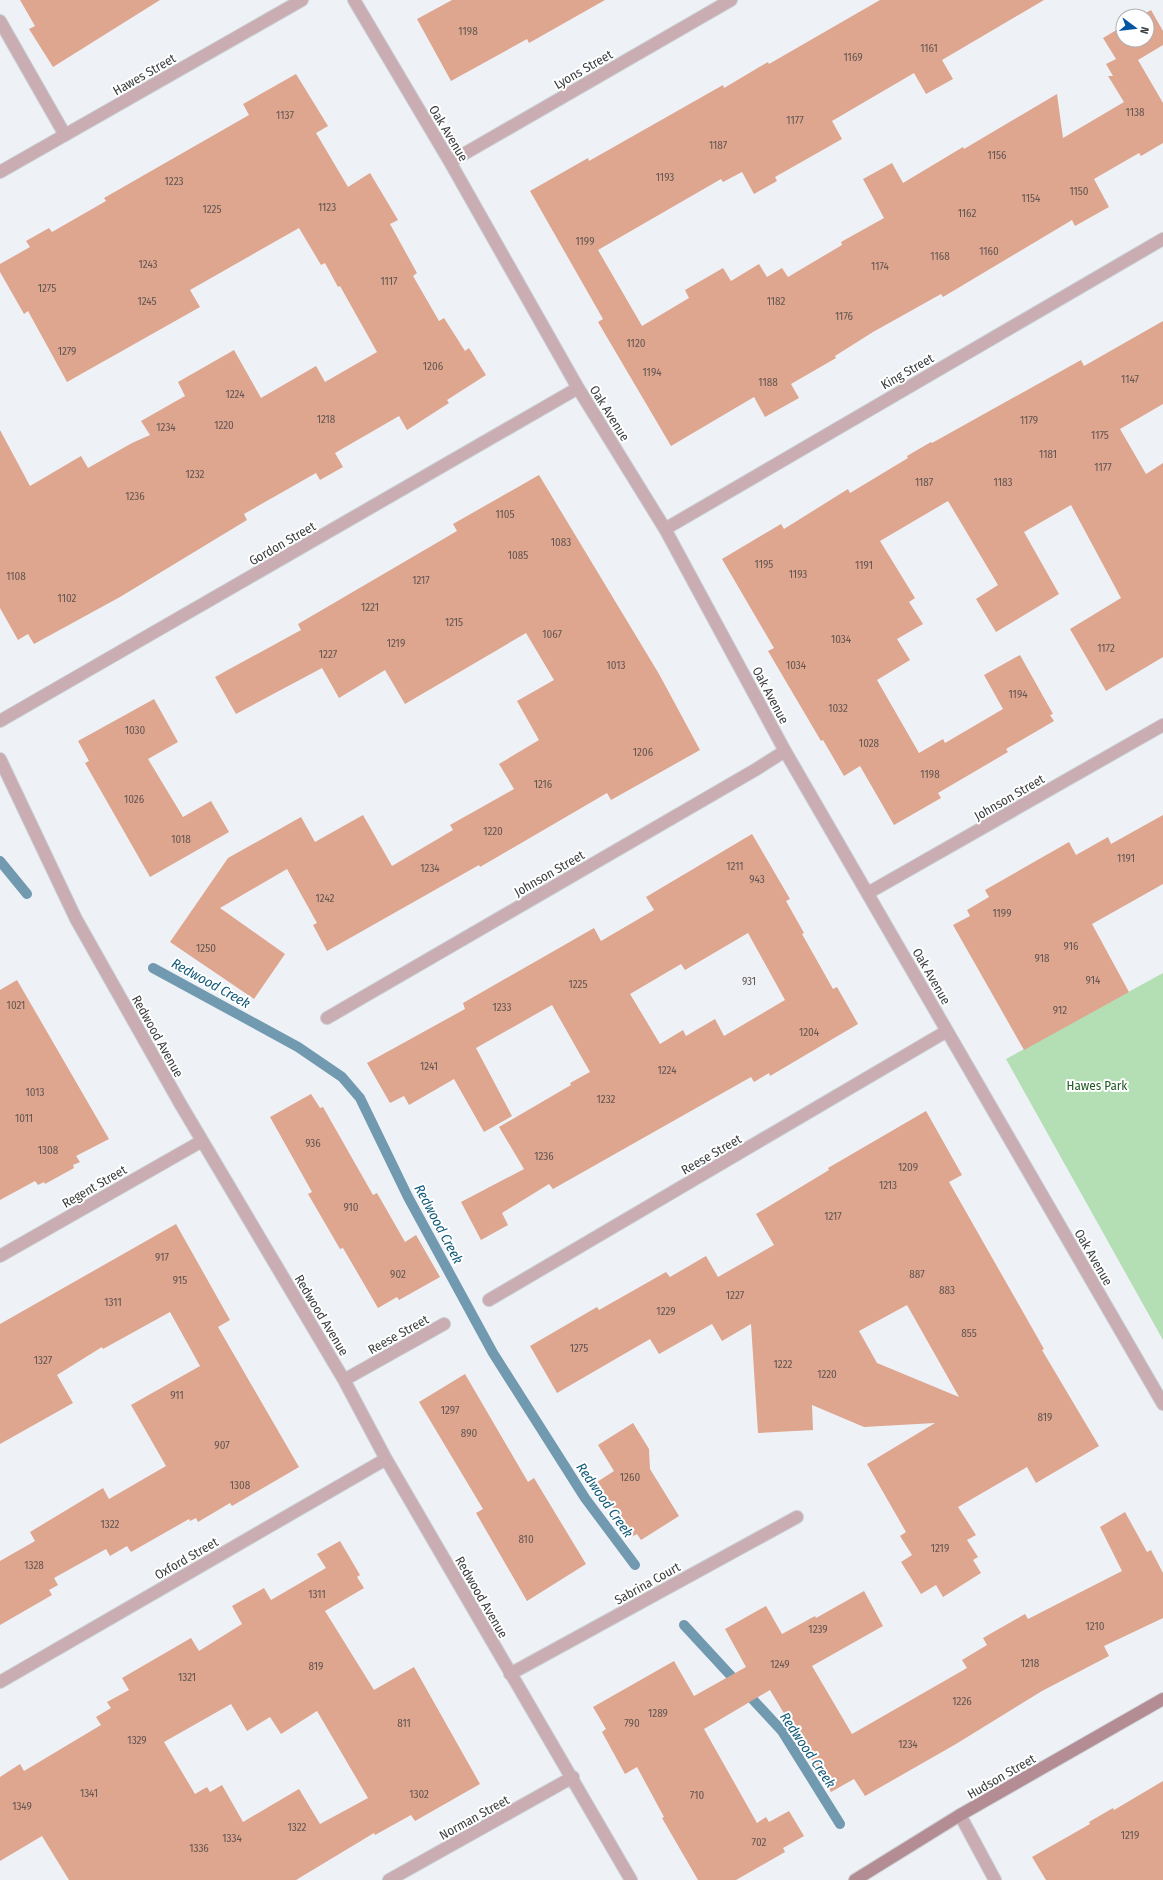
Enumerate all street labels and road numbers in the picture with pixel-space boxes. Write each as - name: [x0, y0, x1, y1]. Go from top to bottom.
- street label: Lyons Street: [551, 46, 616, 92]
- street label: Hawes Street: [110, 50, 179, 98]
- street label: Oak Avenue: [426, 103, 471, 164]
- street label: King Street: [878, 350, 937, 392]
- street label: Oak Avenue: [587, 383, 633, 444]
- street label: Gordon Street: [246, 518, 319, 568]
- street label: Oak Avenue: [749, 664, 792, 726]
- street label: Johnson Street: [972, 771, 1048, 824]
- street label: Johnson Street: [512, 847, 588, 900]
- street label: Oak Avenue: [909, 945, 954, 1007]
- street label: Redwood Avenue: [129, 993, 186, 1080]
- street label: Reese Street: [679, 1131, 745, 1178]
- street label: Regent Street: [59, 1162, 130, 1211]
- street label: Oak Avenue: [1071, 1226, 1116, 1288]
- street label: Redwood Avenue: [292, 1272, 352, 1358]
- street label: Reese Street: [365, 1311, 432, 1357]
- street label: Oxford Street: [152, 1534, 221, 1583]
- street label: Redwood Avenue: [452, 1554, 511, 1641]
- street label: Sabrina Court: [612, 1559, 683, 1608]
- street label: Hudson Street: [965, 1751, 1039, 1802]
- street label: Norman Street: [437, 1792, 512, 1843]

